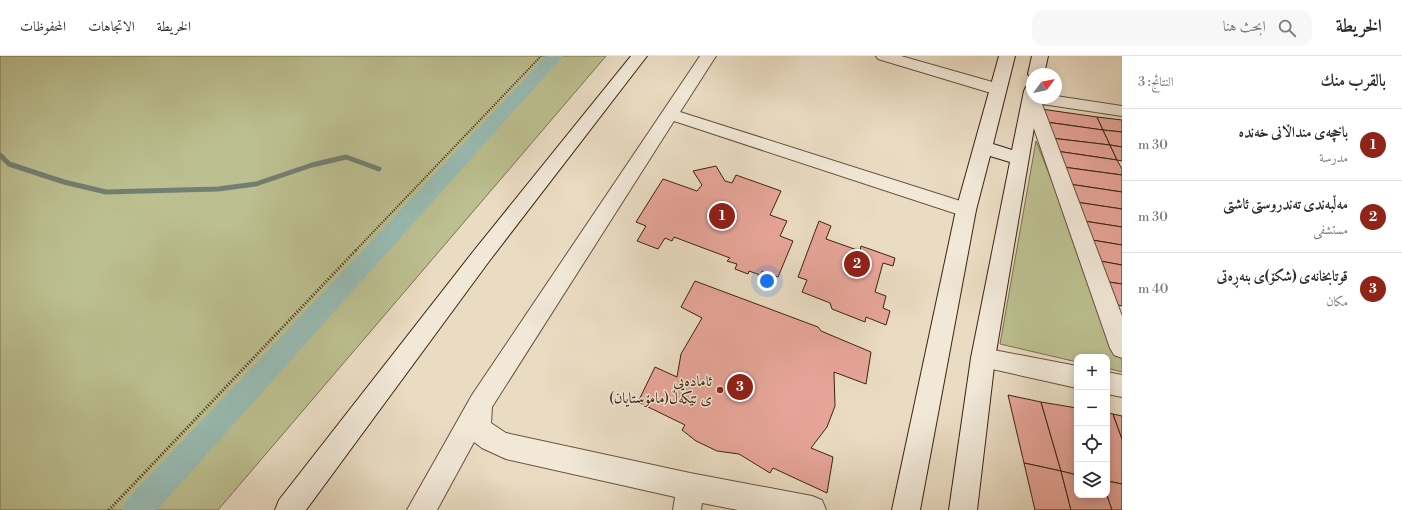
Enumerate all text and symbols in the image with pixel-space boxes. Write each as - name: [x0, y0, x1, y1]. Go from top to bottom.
- search box: [1032, 10, 1312, 46]
- text: الخريطة: [1336, 14, 1382, 38]
- text: ابحث هنا: [1223, 17, 1266, 36]
- icon: search: [1276, 17, 1298, 39]
- text: المحفوظات: [20, 18, 66, 36]
- text: الاتجاهات: [88, 18, 135, 36]
- text: الخريطة: [157, 18, 191, 36]
- north arrow: [1026, 68, 1062, 104]
- text: بالقرب منك: [1320, 70, 1386, 92]
- text: النتائج: 3: [1138, 74, 1174, 90]
- text: باخچەی منداڵانی خەندە: [1239, 123, 1348, 142]
- text: 30 m: [1138, 137, 1168, 153]
- text: 1: [1370, 137, 1376, 153]
- text: مدرسة: [1319, 150, 1348, 166]
- text: مەڵبەندی تەندروستی ئاشتی: [1223, 195, 1348, 214]
- pin: 1: [709, 201, 735, 231]
- text: 30 m: [1138, 209, 1168, 225]
- text: 2: [1369, 209, 1377, 225]
- text: مستشفى: [1313, 222, 1348, 238]
- pin: 2: [844, 249, 870, 279]
- text: قوتابخانەی (شکۆ)ی بنەڕەتی: [1217, 267, 1348, 286]
- your location: [757, 271, 777, 291]
- text: 40 m: [1138, 281, 1168, 297]
- text: 3: [1369, 281, 1377, 297]
- text: مكان: [1326, 294, 1348, 310]
- map controls: [1074, 354, 1110, 498]
- button: +: [1074, 354, 1110, 390]
- place label: ئامادەیی (مامۆستایان)ی تێکەڵ: [609, 372, 712, 408]
- pin: 3: [727, 372, 753, 402]
- marker: ئامادەیی (مامۆستایان)ی تێکەڵ: [715, 385, 725, 395]
- button: −: [1074, 390, 1110, 426]
- button: locate: [1074, 426, 1110, 462]
- button: layers: [1074, 462, 1110, 498]

